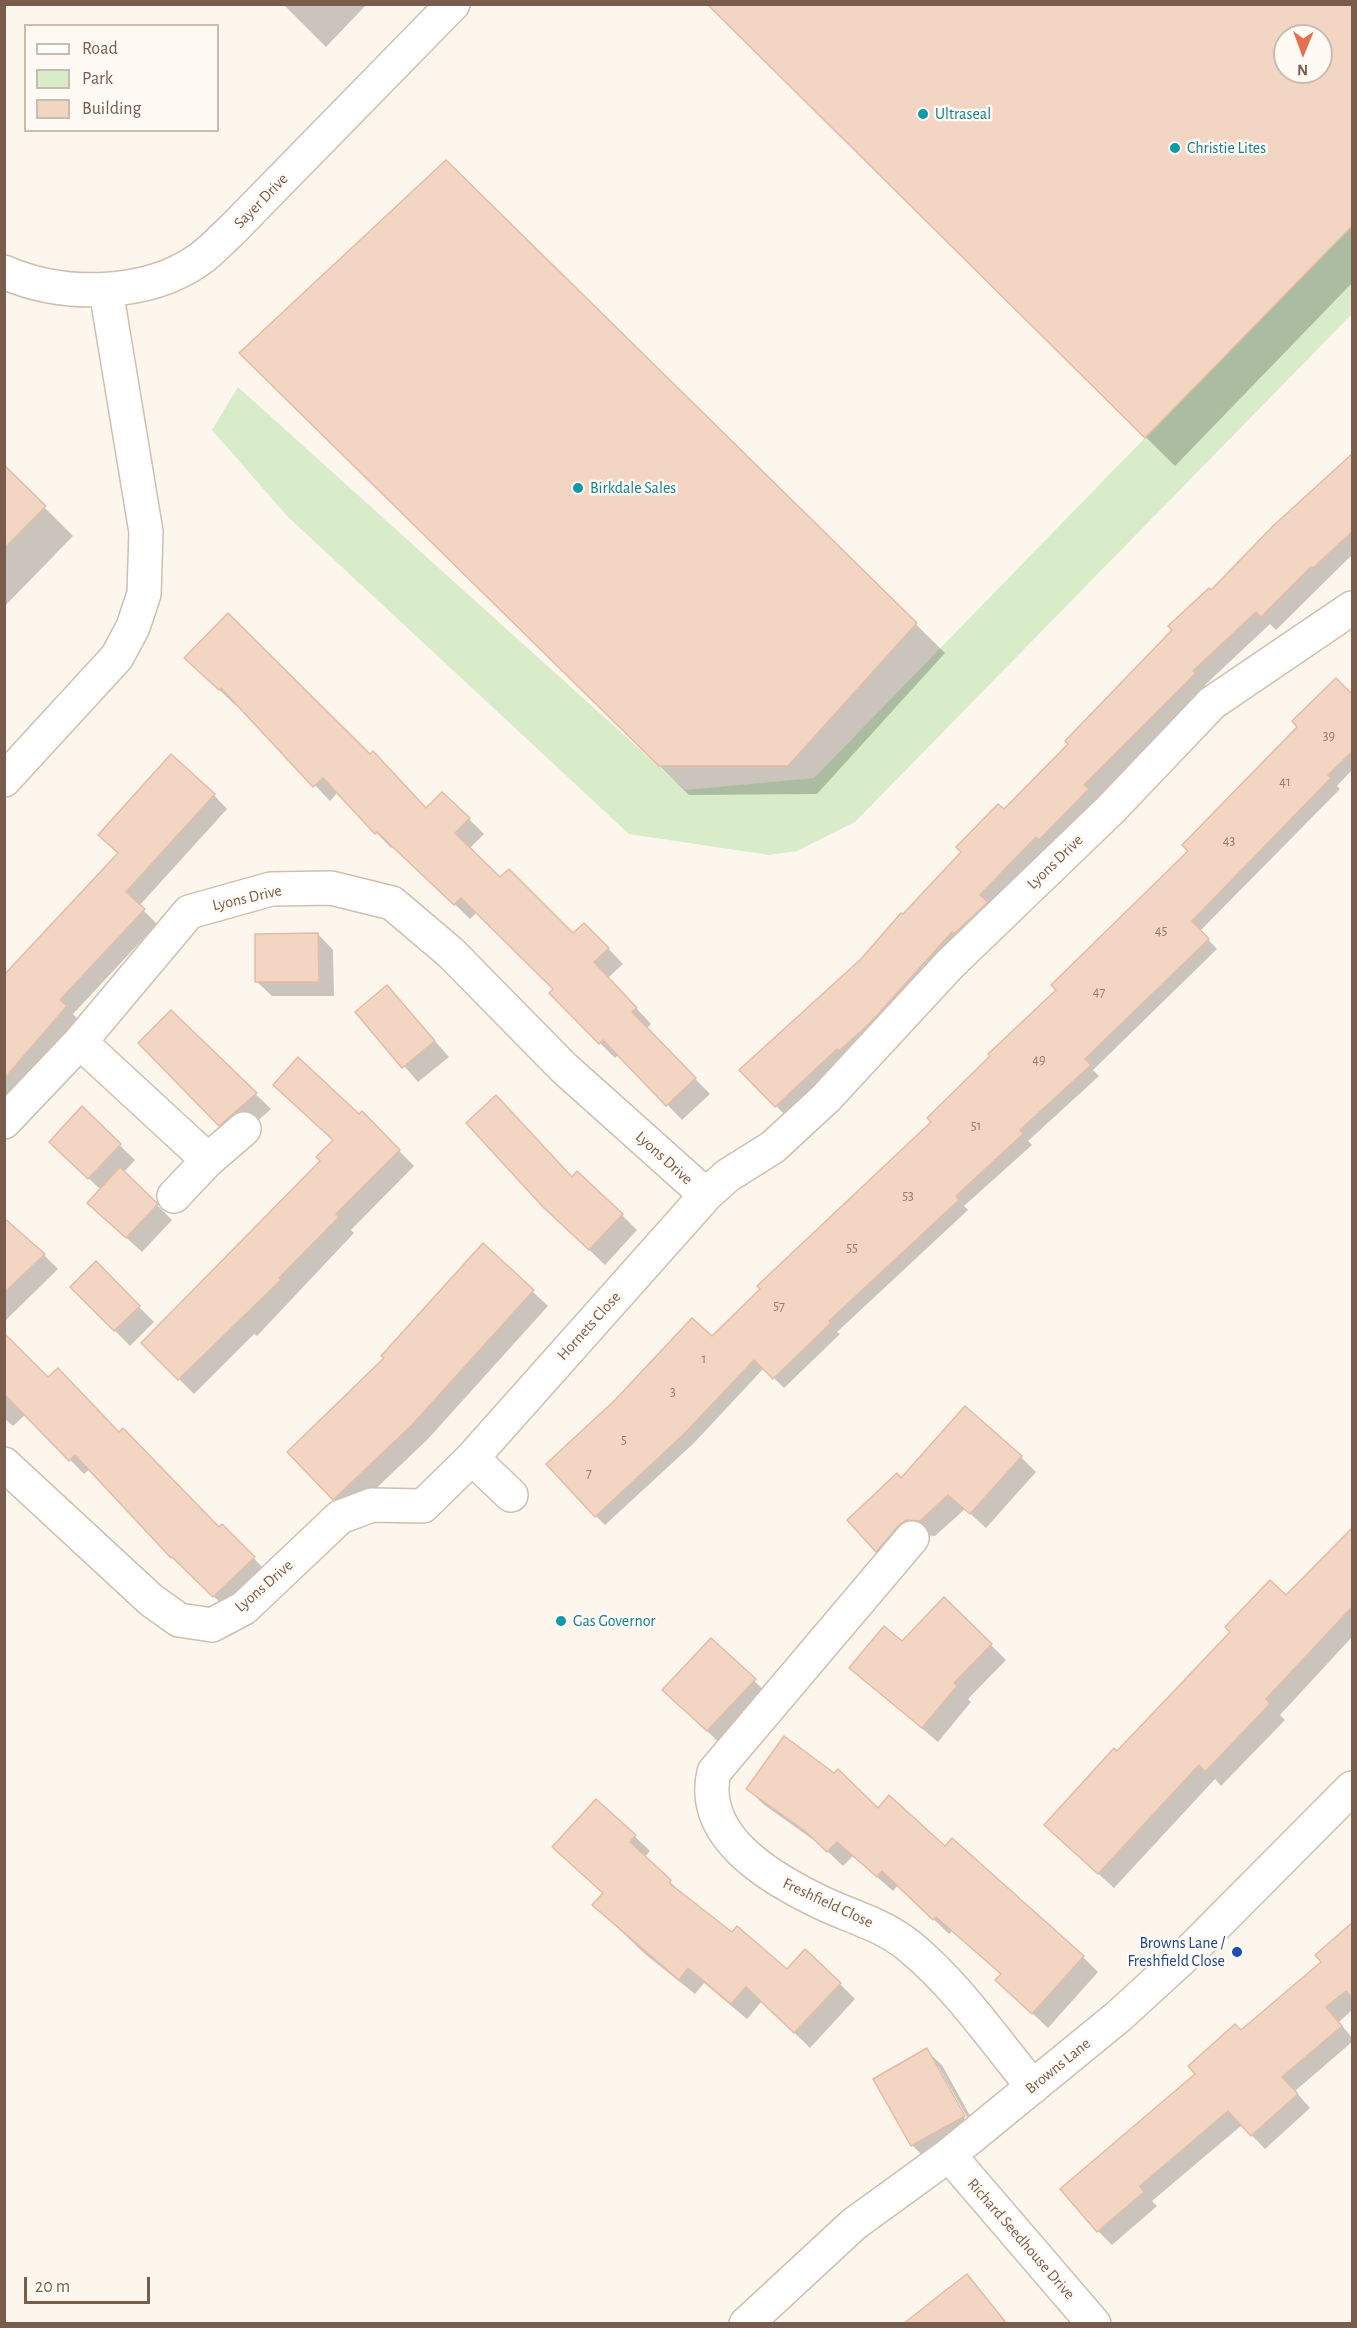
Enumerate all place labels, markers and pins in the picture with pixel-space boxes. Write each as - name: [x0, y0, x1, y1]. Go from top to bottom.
- place label: Ultraseal: [935, 104, 991, 124]
- marker: Ultraseal: [916, 107, 930, 121]
- place label: Christie Lites: [1187, 138, 1266, 158]
- marker: Christie Lites: [1168, 141, 1182, 155]
- place label: Birkdale Sales: [590, 478, 676, 498]
- marker: Birkdale Sales: [571, 481, 585, 495]
- place label: Gas Governor: [573, 1611, 656, 1631]
- marker: Gas Governor: [554, 1614, 568, 1628]
- place label: Browns Lane / Freshfield Close: [1127, 1933, 1225, 1971]
- marker: Browns Lane / Freshfield Close: [1230, 1945, 1244, 1959]

